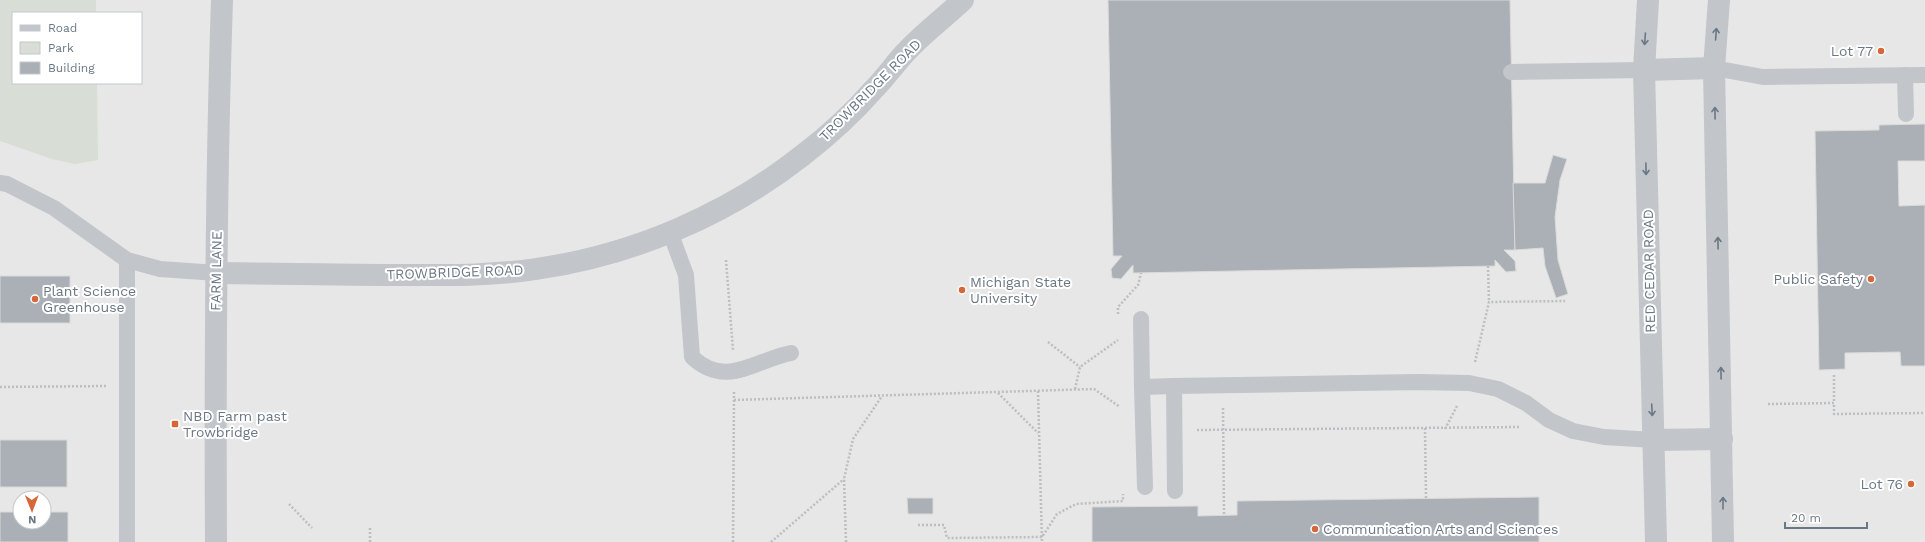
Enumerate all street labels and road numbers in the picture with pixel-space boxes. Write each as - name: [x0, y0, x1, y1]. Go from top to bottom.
- street label: TROWBRIDGE ROAD: [816, 36, 924, 144]
- street label: RED CEDAR ROAD: [1640, 209, 1658, 333]
- street label: FARM LANE: [207, 231, 225, 311]
- street label: TROWBRIDGE ROAD: [386, 262, 524, 282]

